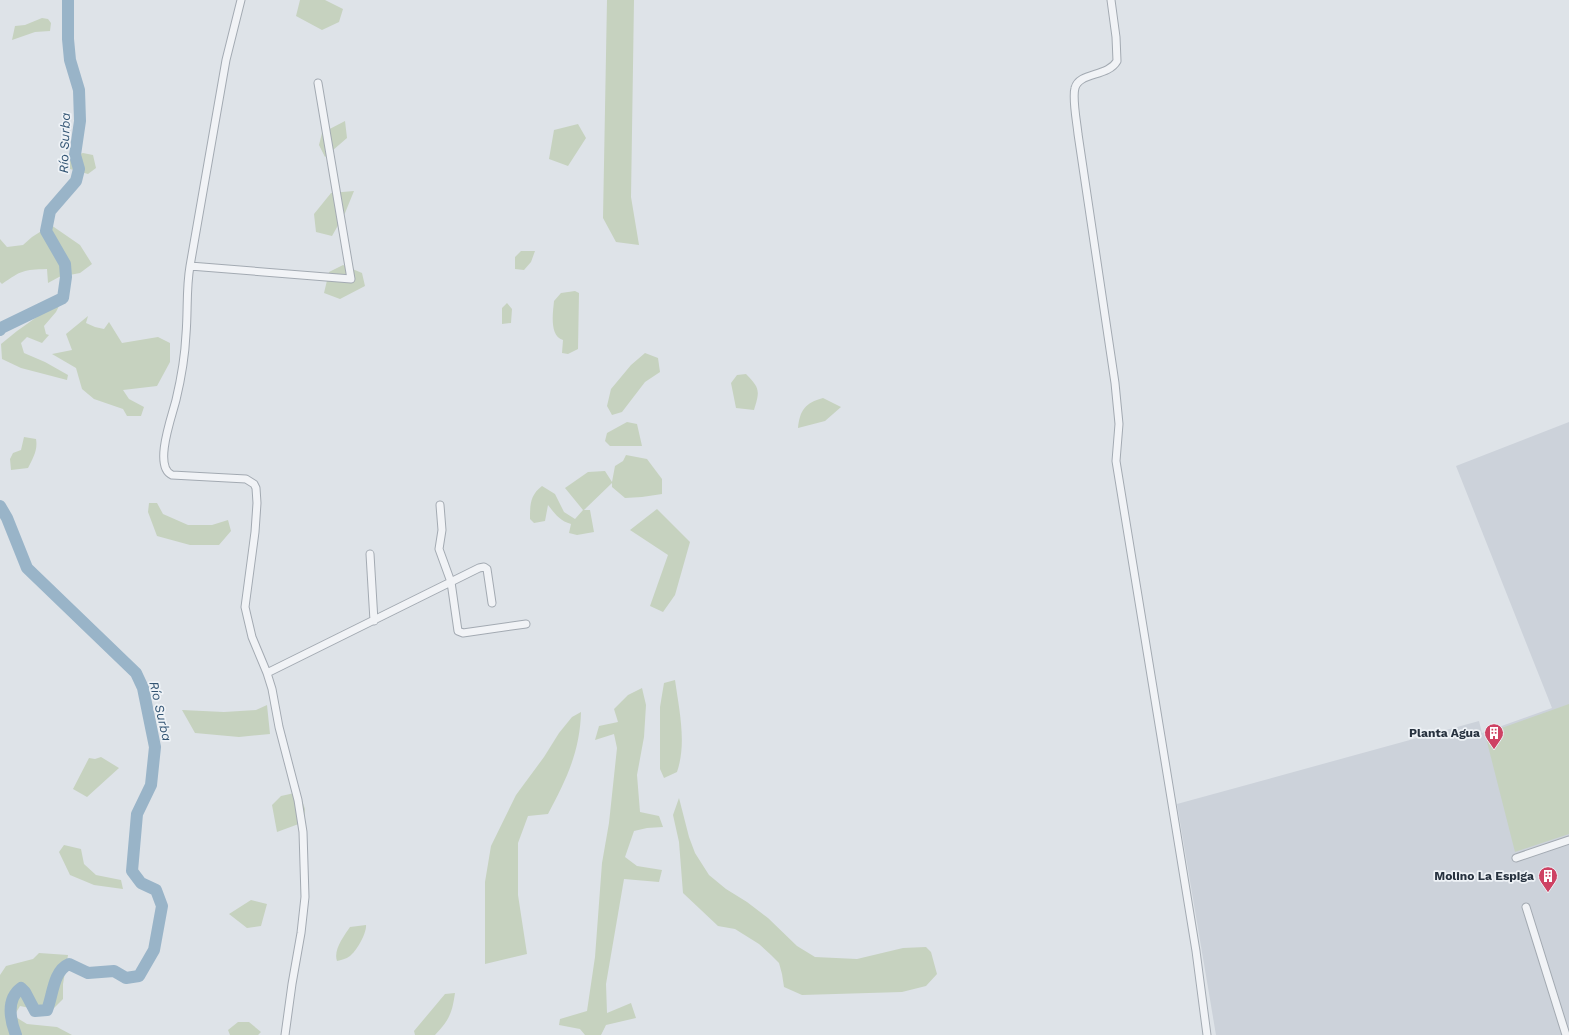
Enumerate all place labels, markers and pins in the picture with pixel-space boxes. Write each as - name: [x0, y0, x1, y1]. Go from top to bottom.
- building icon: Planta Agua: [1483, 722, 1505, 750]
- place label: Planta Agua: [1409, 726, 1480, 740]
- building icon: Molino La Espiga: [1537, 865, 1559, 893]
- place label: Molino La Espiga: [1434, 869, 1534, 883]

